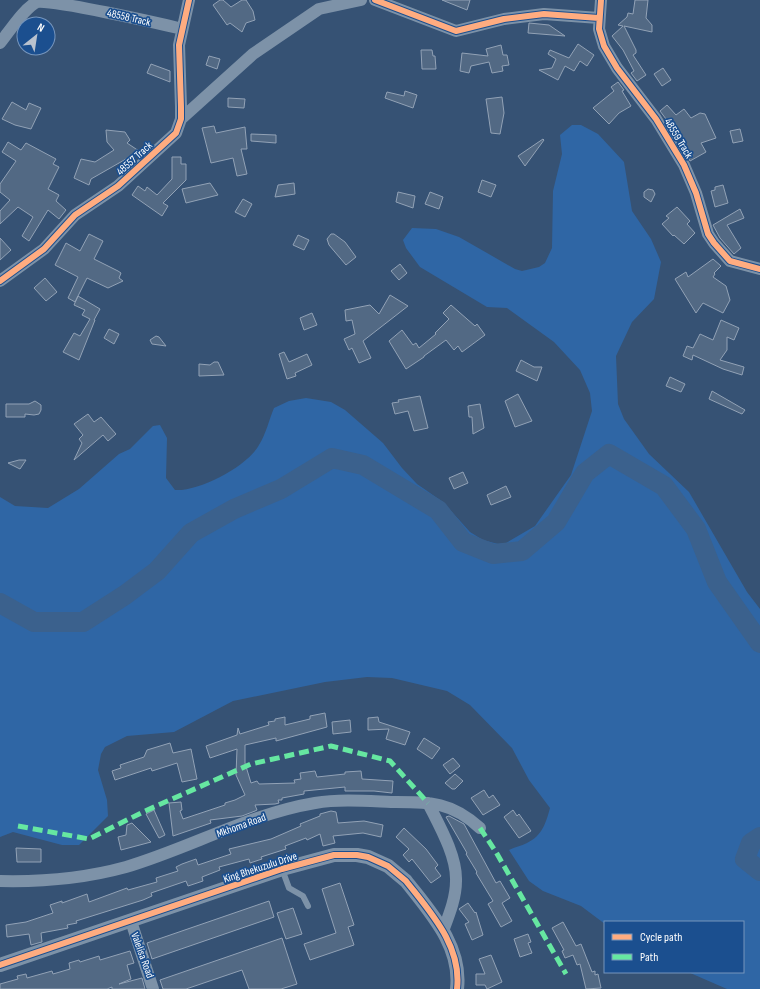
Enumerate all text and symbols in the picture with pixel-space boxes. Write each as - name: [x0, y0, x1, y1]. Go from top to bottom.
- street label: 48558 Track: [106, 6, 153, 29]
- north arrow: [16, 16, 56, 56]
- text: N: [35, 21, 47, 35]
- street label: 48559 Track: [662, 116, 696, 161]
- street label: 48557 Track: [114, 138, 156, 178]
- street label: Mkhoma Road: [215, 810, 268, 840]
- street label: King Bhekuzulu Drive: [222, 849, 299, 886]
- legend: [604, 921, 744, 973]
- street label: Valelisa Road: [128, 930, 157, 980]
- text: Cycle path: [640, 930, 682, 945]
- text: Path: [640, 950, 658, 965]

